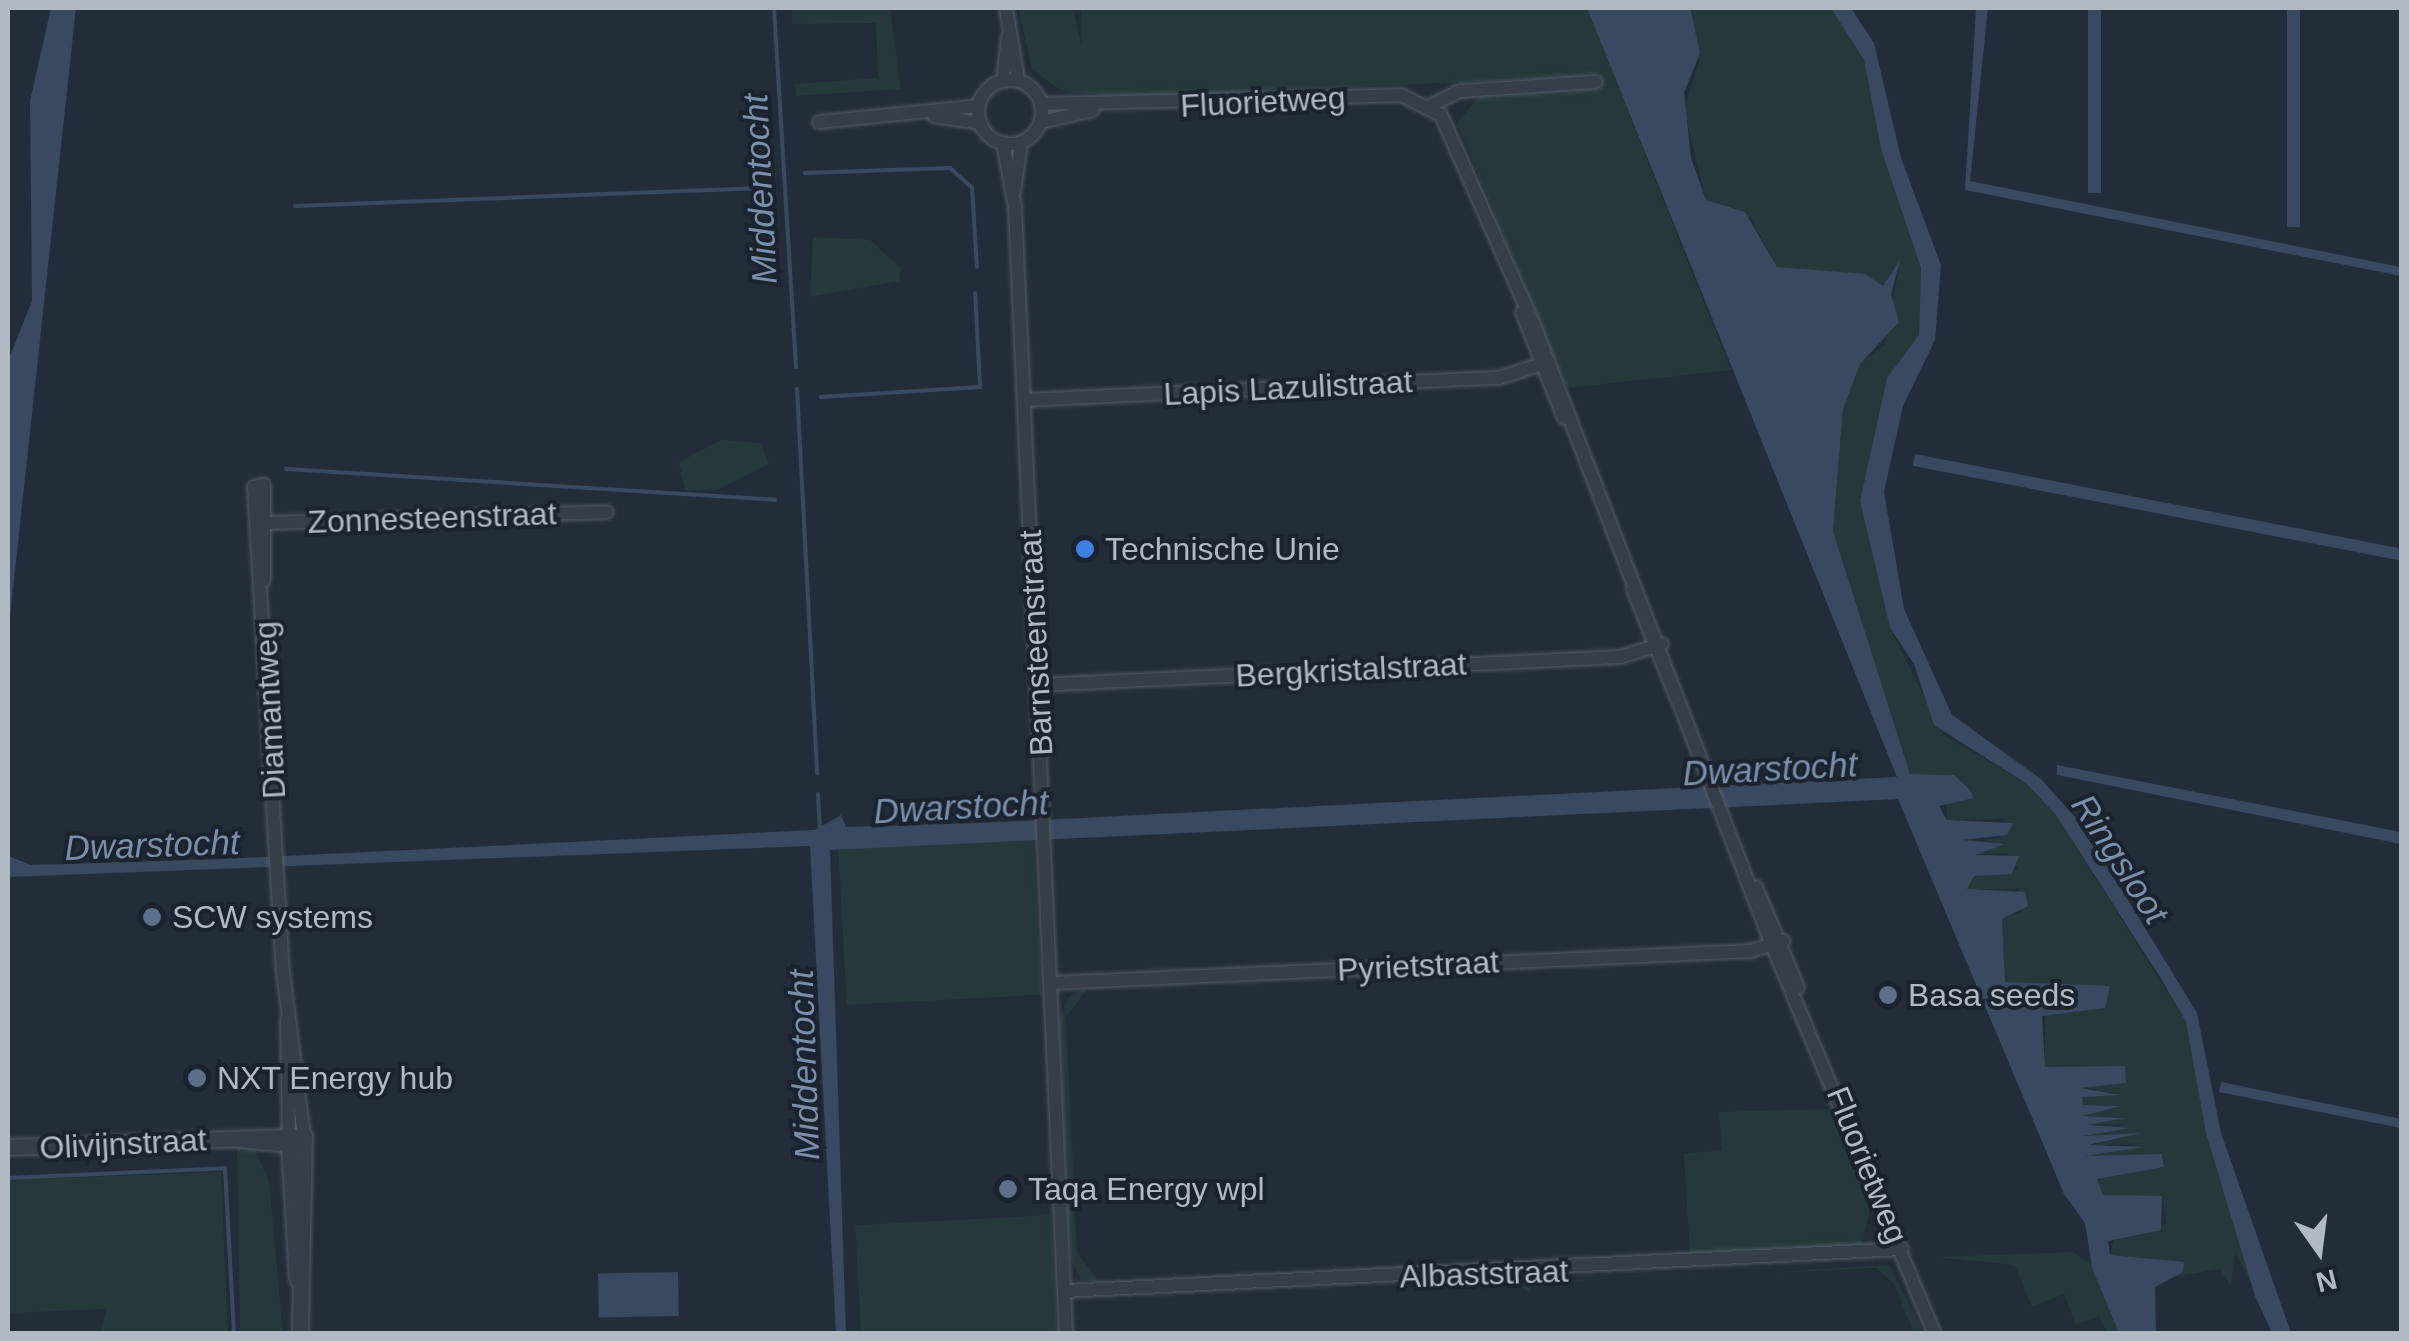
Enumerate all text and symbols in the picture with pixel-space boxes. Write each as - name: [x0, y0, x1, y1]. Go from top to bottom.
- street label: Fluorietweg: [1179, 78, 1347, 126]
- water label: Middentocht: [734, 93, 786, 285]
- street label: Lapis Lazulistraat: [1163, 362, 1413, 414]
- street label: Zonnesteenstraat: [307, 494, 557, 542]
- street label: Barnsteenstraat: [1011, 529, 1061, 757]
- place label: Technische Unie: [1105, 530, 1340, 568]
- marker: Technische Unie: [1074, 538, 1096, 560]
- street label: Diamantweg: [246, 620, 294, 800]
- street label: Bergkristalstraat: [1235, 645, 1467, 695]
- water label: Dwarstocht: [1681, 743, 1859, 795]
- water label: Dwarstocht: [872, 781, 1050, 833]
- water label: Ringsloot: [2063, 786, 2177, 932]
- water label: Dwarstocht: [64, 821, 240, 869]
- place label: SCW systems: [172, 898, 373, 936]
- marker: SCW systems: [141, 906, 163, 928]
- street label: Pyrietstraat: [1336, 943, 1500, 989]
- water label: Middentocht: [780, 969, 828, 1161]
- place label: Basa seeds: [1908, 976, 2075, 1014]
- marker: Basa seeds: [1877, 984, 1899, 1006]
- place label: NXT Energy hub: [217, 1059, 454, 1097]
- marker: NXT Energy hub: [186, 1067, 208, 1089]
- street label: Fluorietweg: [1818, 1081, 1916, 1249]
- street label: Olivijnstraat: [39, 1120, 207, 1168]
- place label: Taqa Energy wpl: [1028, 1170, 1265, 1208]
- marker: Taqa Energy wpl: [997, 1178, 1019, 1200]
- north arrow: [2269, 1201, 2369, 1301]
- street label: Albaststraat: [1399, 1252, 1569, 1296]
- text: N: [2313, 1263, 2340, 1298]

